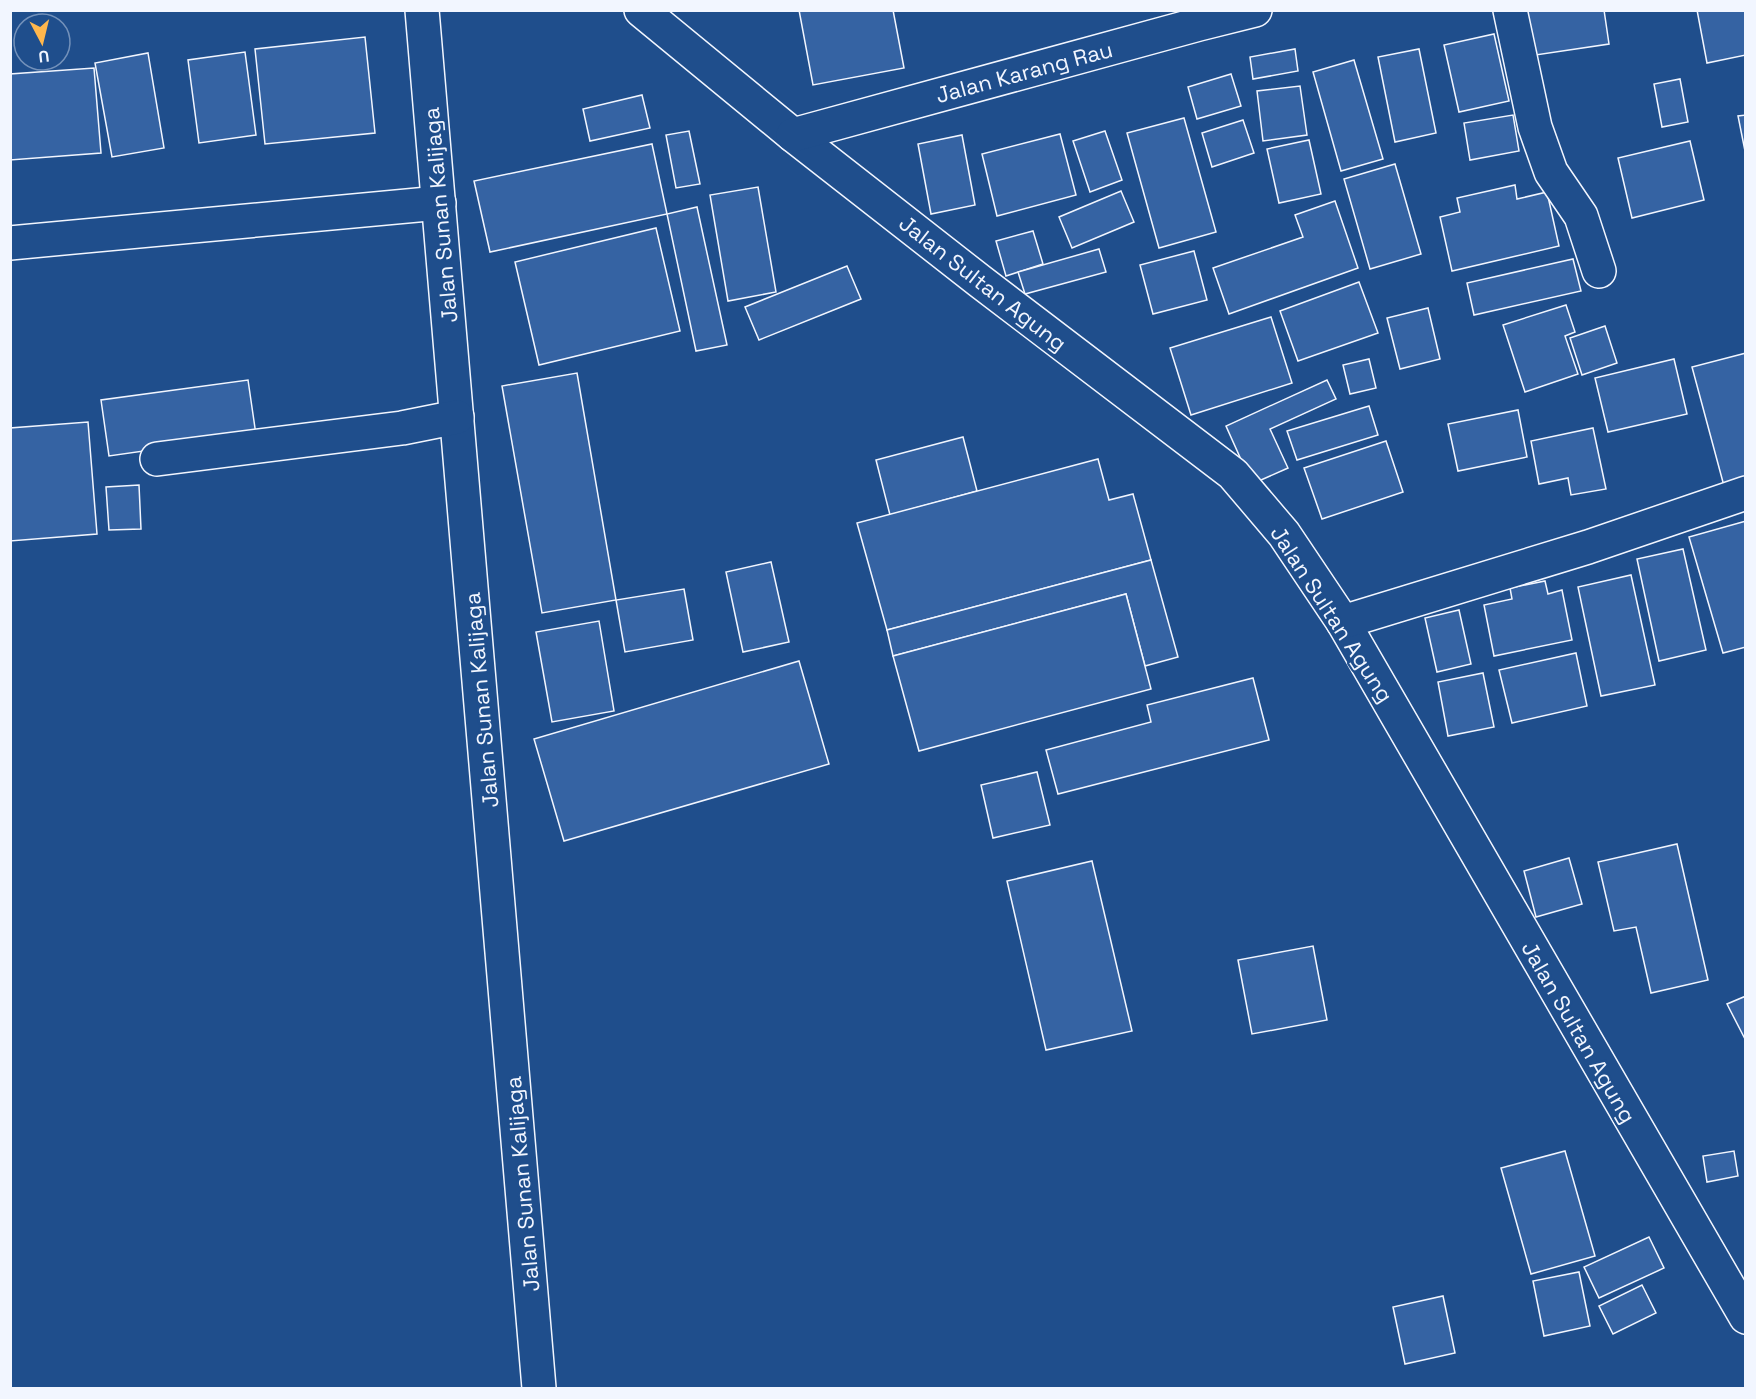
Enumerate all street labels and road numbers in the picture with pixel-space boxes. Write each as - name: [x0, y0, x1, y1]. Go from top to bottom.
- street label: Jalan Karang Rau: [932, 35, 1116, 109]
- street label: Jalan Sunan Kalijaga: [417, 106, 463, 324]
- street label: Jalan Sultan Agung: [893, 209, 1073, 357]
- street label: Jalan Sultan Agung: [1264, 520, 1400, 708]
- street label: Jalan Sunan Kalijaga: [458, 591, 504, 809]
- street label: Jalan Sultan Agung: [1516, 936, 1642, 1128]
- street label: Jalan Sunan Kalijaga: [499, 1075, 545, 1293]

